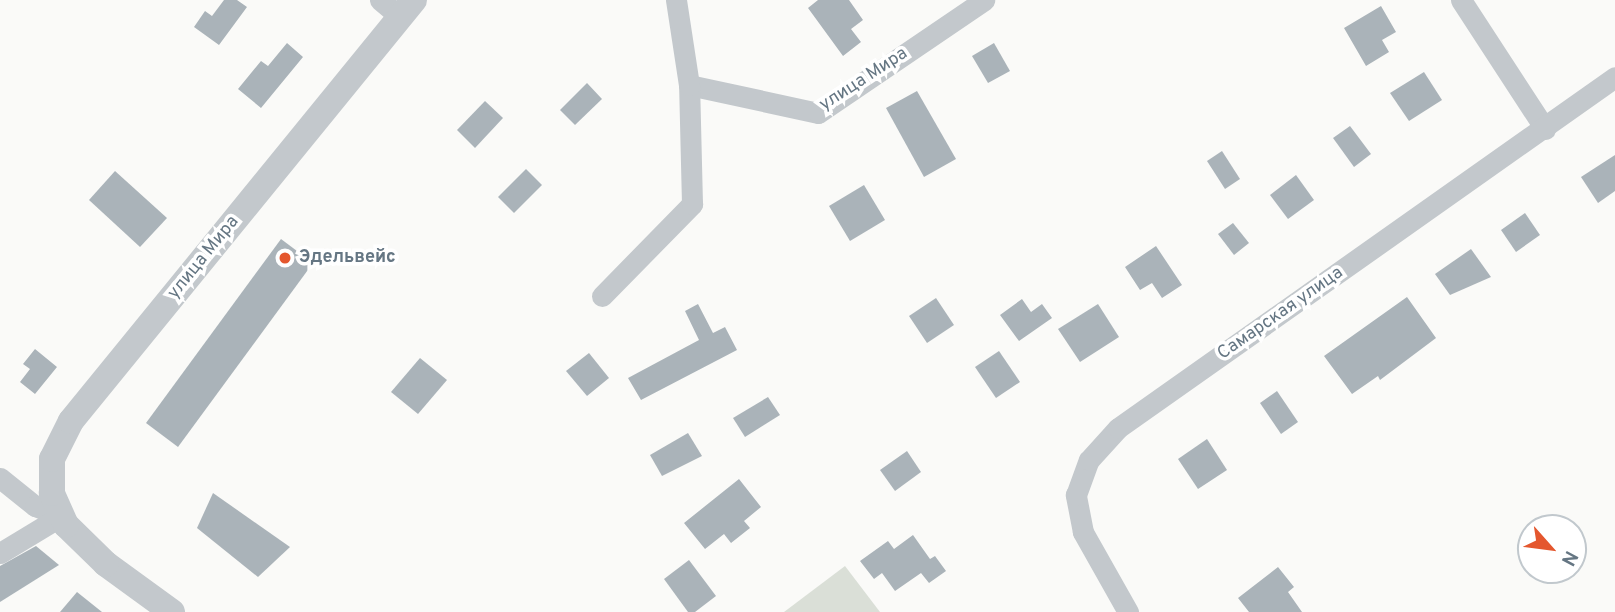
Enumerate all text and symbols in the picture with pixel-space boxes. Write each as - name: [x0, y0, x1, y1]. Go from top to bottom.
- street label: улица Мира: [816, 43, 912, 117]
- street label: улица Мира: [164, 212, 244, 304]
- place label: Эдельвейс: [299, 247, 396, 269]
- marker: Эдельвейс: [277, 250, 293, 266]
- street label: Самарская улица: [1214, 263, 1348, 365]
- north arrow: [1517, 514, 1587, 584]
- text: N: [1555, 546, 1583, 570]

